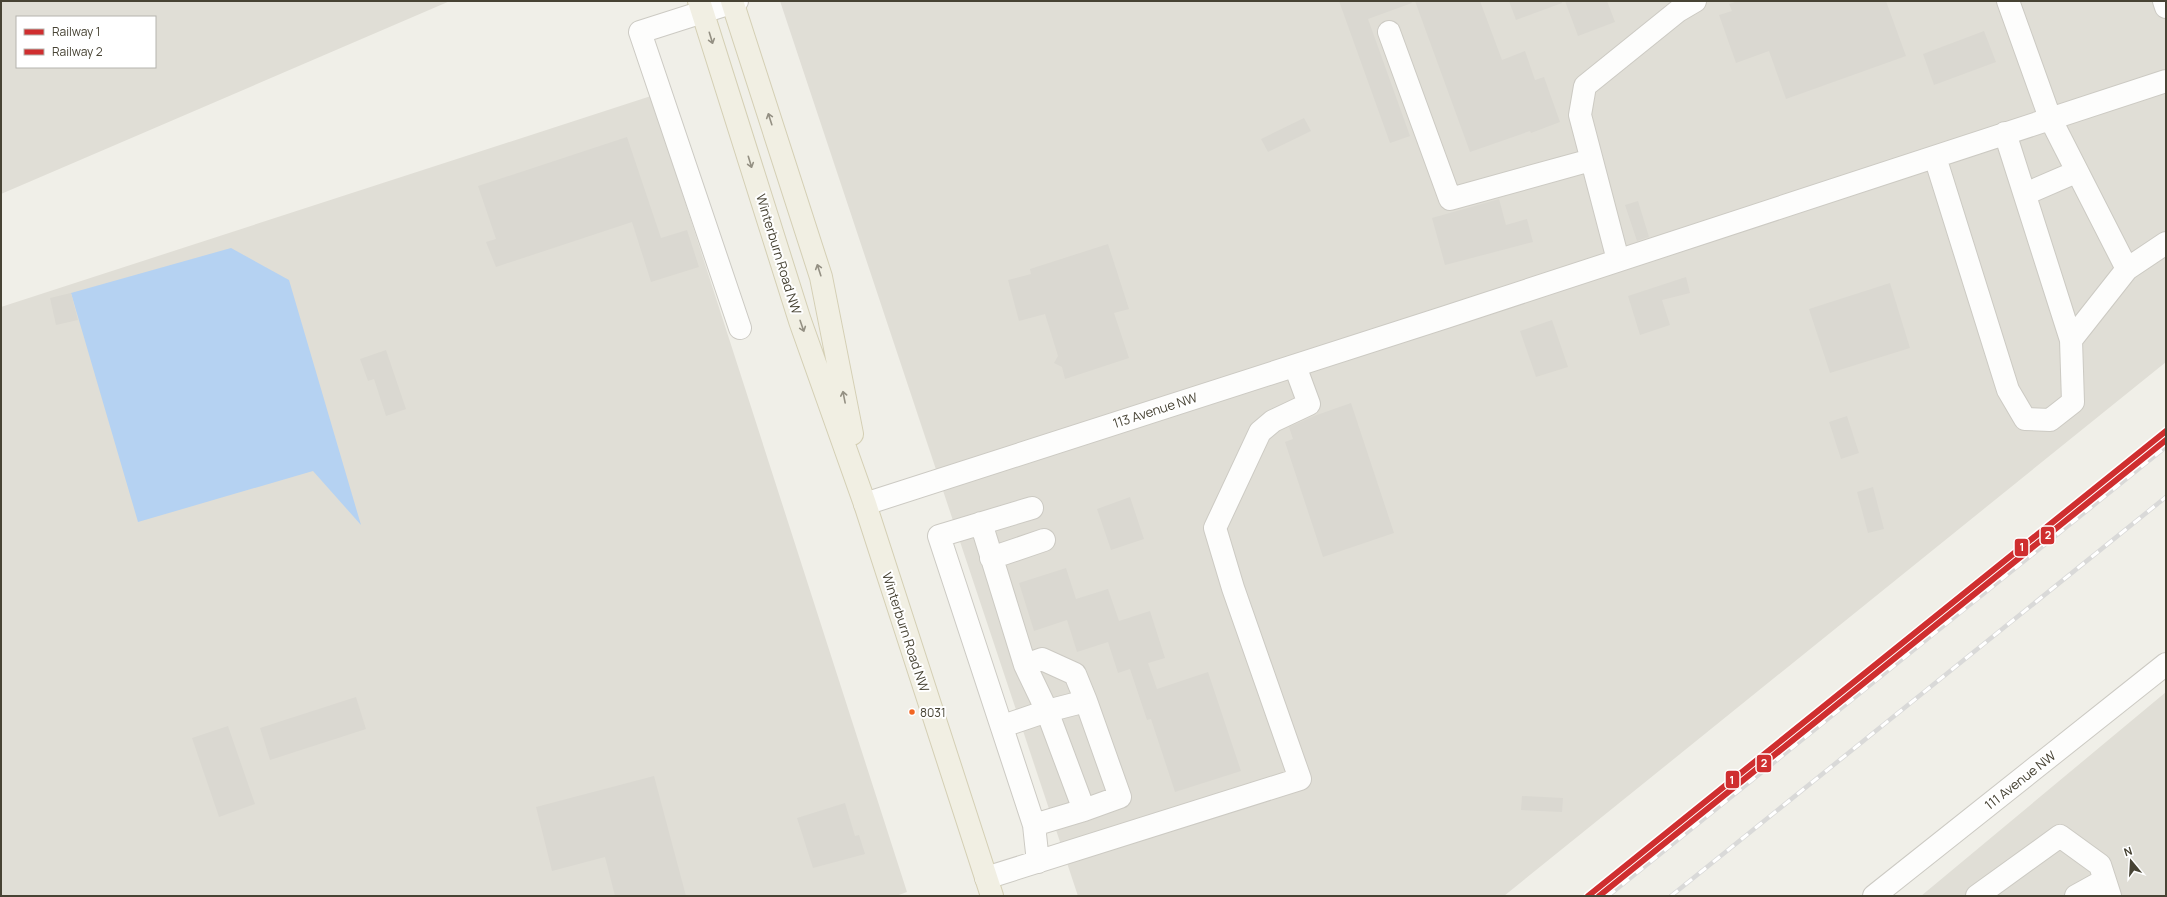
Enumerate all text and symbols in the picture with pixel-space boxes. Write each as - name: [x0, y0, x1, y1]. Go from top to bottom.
- legend: [16, 16, 156, 68]
- text: Railway 1: [52, 23, 100, 40]
- one-way arrow: [708, 31, 715, 44]
- text: Railway 2: [52, 43, 103, 60]
- one-way arrow: [766, 113, 773, 126]
- one-way arrow: [747, 156, 754, 169]
- street label: Winterburn Road NW: [752, 192, 806, 316]
- one-way arrow: [815, 263, 822, 276]
- one-way arrow: [798, 320, 806, 332]
- street label: 113 Avenue NW: [1110, 388, 1200, 432]
- one-way arrow: [840, 391, 848, 404]
- line badge: 2: [2040, 526, 2055, 545]
- text: 2: [2045, 527, 2051, 542]
- line badge: 1: [2014, 538, 2029, 557]
- text: 1: [2020, 539, 2024, 554]
- street label: Winterburn Road NW: [878, 570, 934, 694]
- place label: 8031: [920, 704, 946, 721]
- marker: 8031: [907, 707, 917, 717]
- street label: 111 Avenue NW: [1981, 746, 2059, 814]
- line badge: 2: [1756, 754, 1772, 773]
- text: 2: [1761, 755, 1767, 770]
- line badge: 1: [1725, 770, 1740, 789]
- text: 1: [1730, 772, 1734, 787]
- north arrow: [2111, 841, 2151, 881]
- text: N: [2122, 843, 2134, 859]

